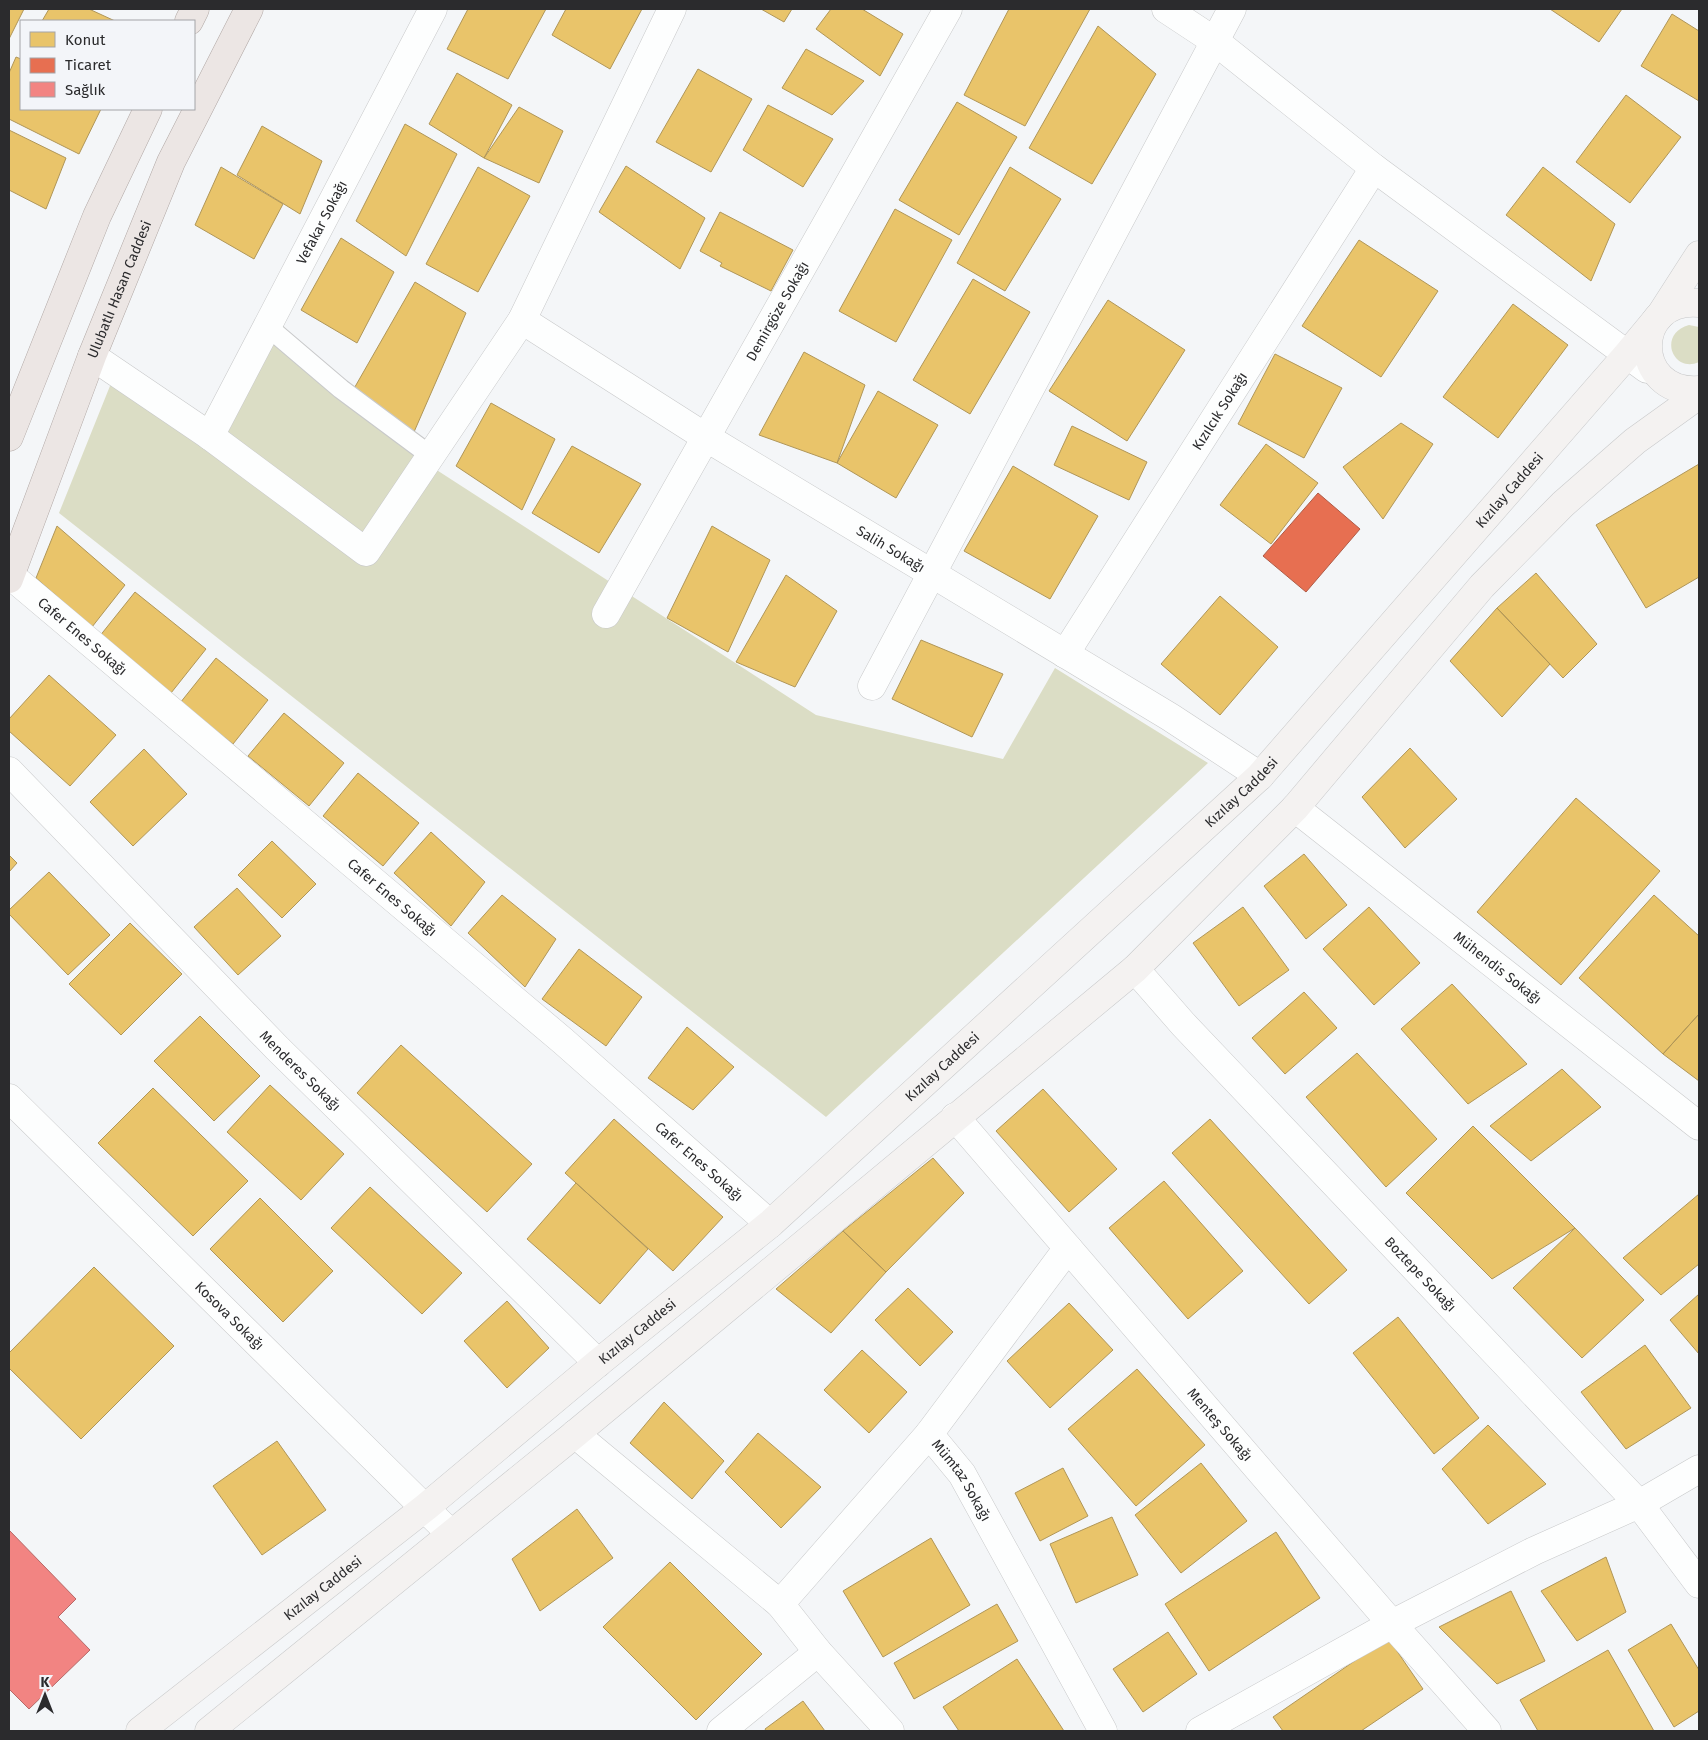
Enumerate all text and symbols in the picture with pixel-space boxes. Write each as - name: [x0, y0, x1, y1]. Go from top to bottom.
- legend: [20, 20, 195, 110]
- text: Konut: [65, 31, 106, 49]
- text: Ticaret: [65, 56, 112, 74]
- text: Sağlık: [65, 81, 106, 99]
- street label: Vefakar Sokağı: [293, 178, 351, 267]
- street label: Ulubatlı Hasan Caddesi: [84, 218, 155, 361]
- street label: Demirgöze Sokağı: [743, 258, 813, 364]
- street label: Kızılcık Sokağı: [1189, 369, 1251, 454]
- street label: Kızılay Caddesi: [1472, 449, 1547, 532]
- street label: Salih Sokağı: [853, 522, 928, 576]
- street label: Cafer Enes Sokağı: [34, 594, 130, 679]
- street label: Kızılay Caddesi: [1201, 754, 1282, 831]
- street label: Cafer Enes Sokağı: [344, 855, 440, 940]
- street label: Mühendis Sokağı: [1450, 928, 1545, 1008]
- street label: Menderes Sokağı: [256, 1027, 344, 1115]
- street label: Kızılay Caddesi: [902, 1029, 983, 1105]
- street label: Cafer Enes Sokağı: [651, 1118, 746, 1205]
- street label: Boztepe Sokağı: [1381, 1234, 1460, 1315]
- street label: Kosova Sokağı: [191, 1278, 268, 1354]
- street label: Kızılay Caddesi: [595, 1295, 680, 1368]
- street label: Menteş Sokağı: [1184, 1385, 1256, 1465]
- street label: Mümtaz Sokağı: [928, 1436, 994, 1524]
- street label: Kızılay Caddesi: [280, 1552, 365, 1624]
- north arrow: [20, 1670, 70, 1720]
- text: K: [41, 1674, 51, 1691]

